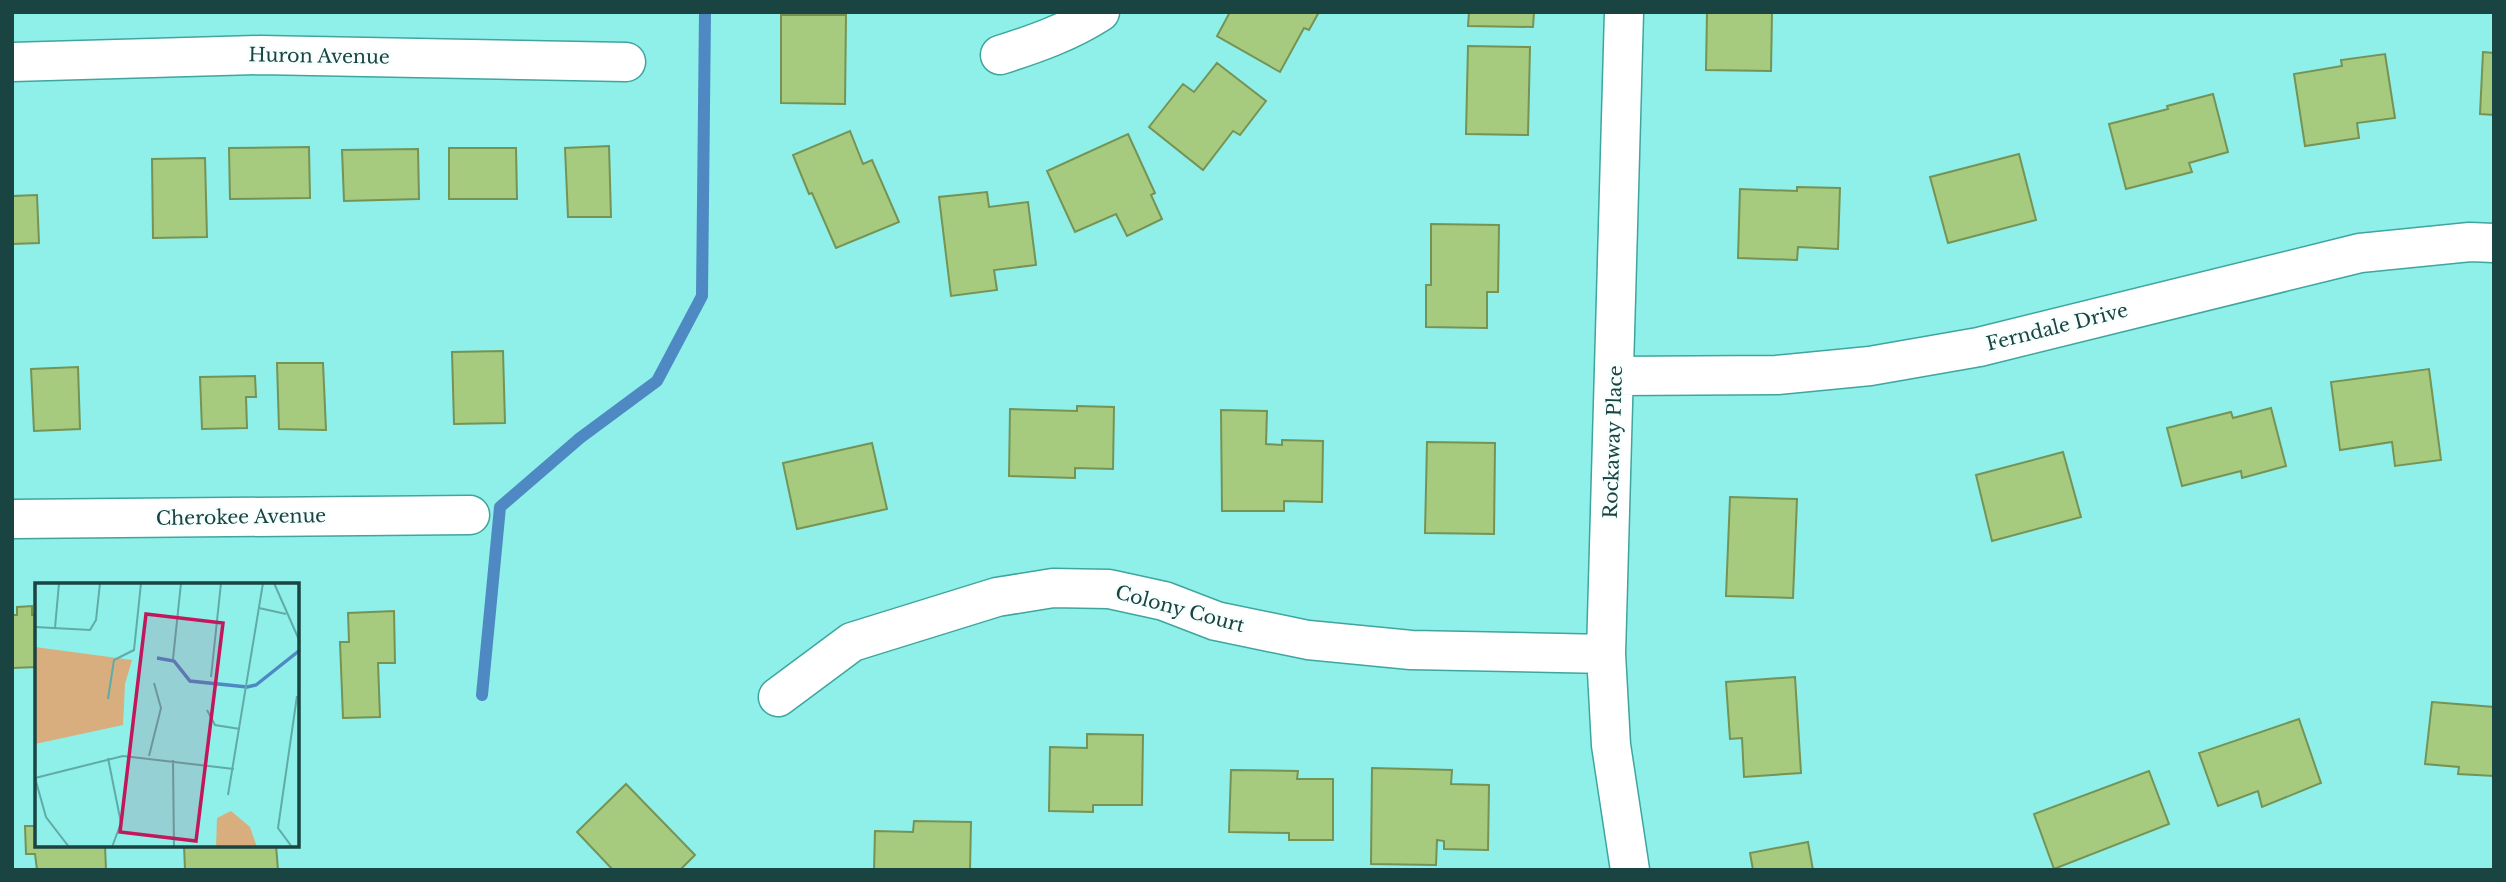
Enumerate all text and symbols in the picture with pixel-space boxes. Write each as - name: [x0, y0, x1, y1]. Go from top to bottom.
- street label: Huron Avenue: [248, 43, 390, 69]
- street label: Ferndale Drive: [1984, 298, 2130, 356]
- street label: Rockaway Place: [1599, 365, 1627, 519]
- street label: Cherokee Avenue: [156, 504, 326, 530]
- street label: Colony Court: [1113, 581, 1248, 637]
- inset map: [35, 583, 299, 847]

